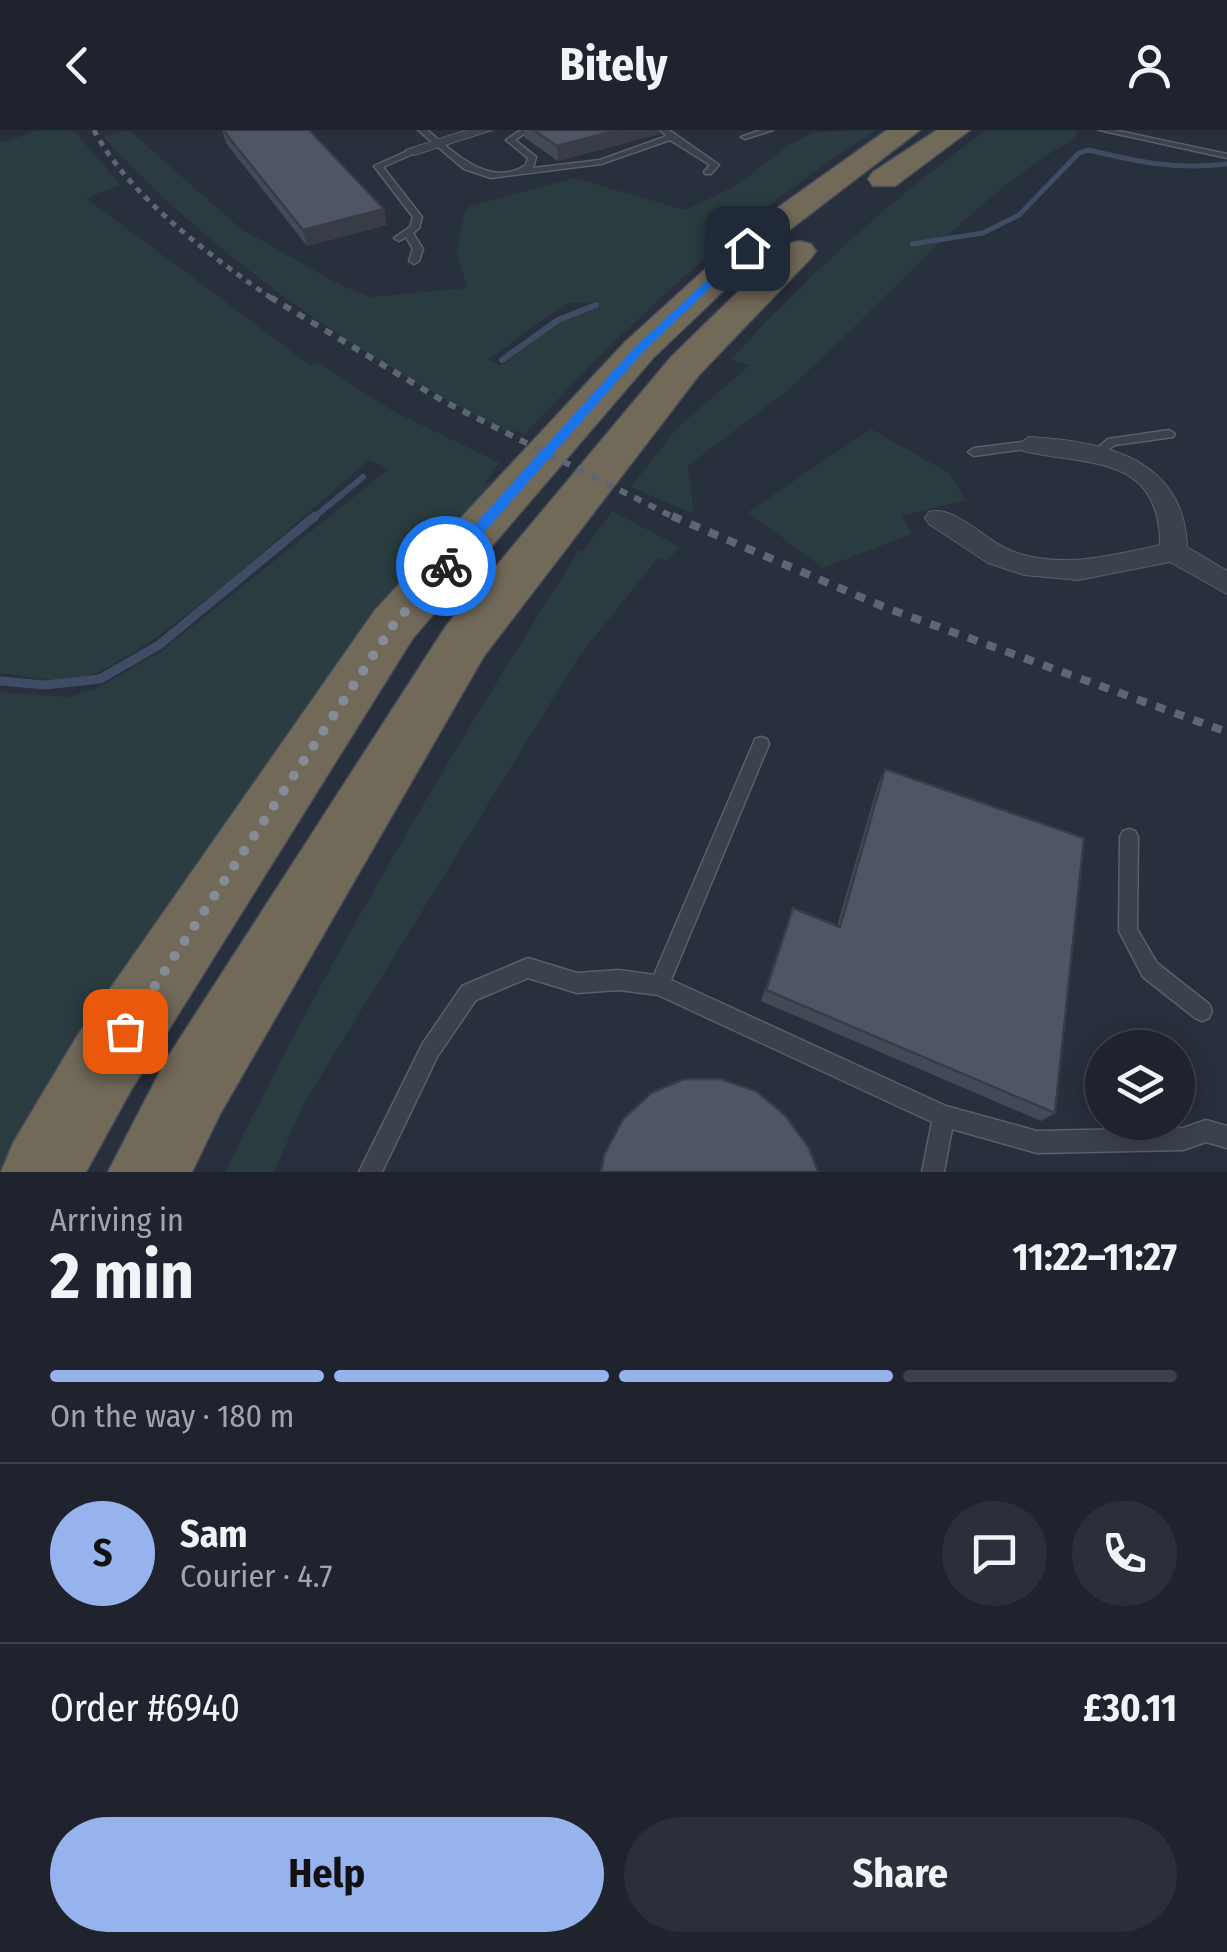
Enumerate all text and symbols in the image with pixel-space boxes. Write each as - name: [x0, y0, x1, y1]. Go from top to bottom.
- icon: back: [50, 38, 105, 93]
- text: Bitely: [560, 38, 667, 92]
- icon: person: [1122, 38, 1177, 93]
- pin: [705, 206, 790, 291]
- icon: home: [720, 221, 775, 276]
- courier: [396, 516, 496, 616]
- icon: bike: [419, 539, 474, 594]
- pin: [83, 989, 168, 1074]
- icon: bag: [98, 1004, 153, 1059]
- map controls: [1085, 1030, 1195, 1140]
- button: layers: [1085, 1030, 1195, 1140]
- text: Arriving in: [50, 1201, 184, 1239]
- text: 11:22–11:27: [1012, 1234, 1177, 1280]
- text: 2 min: [50, 1237, 194, 1315]
- text: On the way · 180 m: [50, 1397, 294, 1435]
- button: chat: [942, 1501, 1047, 1606]
- button: phone: [1072, 1501, 1177, 1606]
- text: Sam: [180, 1511, 248, 1557]
- text: S: [93, 1530, 112, 1576]
- text: Courier · 4.7: [180, 1557, 332, 1595]
- text: Order #6940: [50, 1685, 240, 1731]
- text: £30.11: [1083, 1685, 1177, 1731]
- button: Help: [50, 1817, 604, 1932]
- button: Share: [624, 1817, 1177, 1932]

